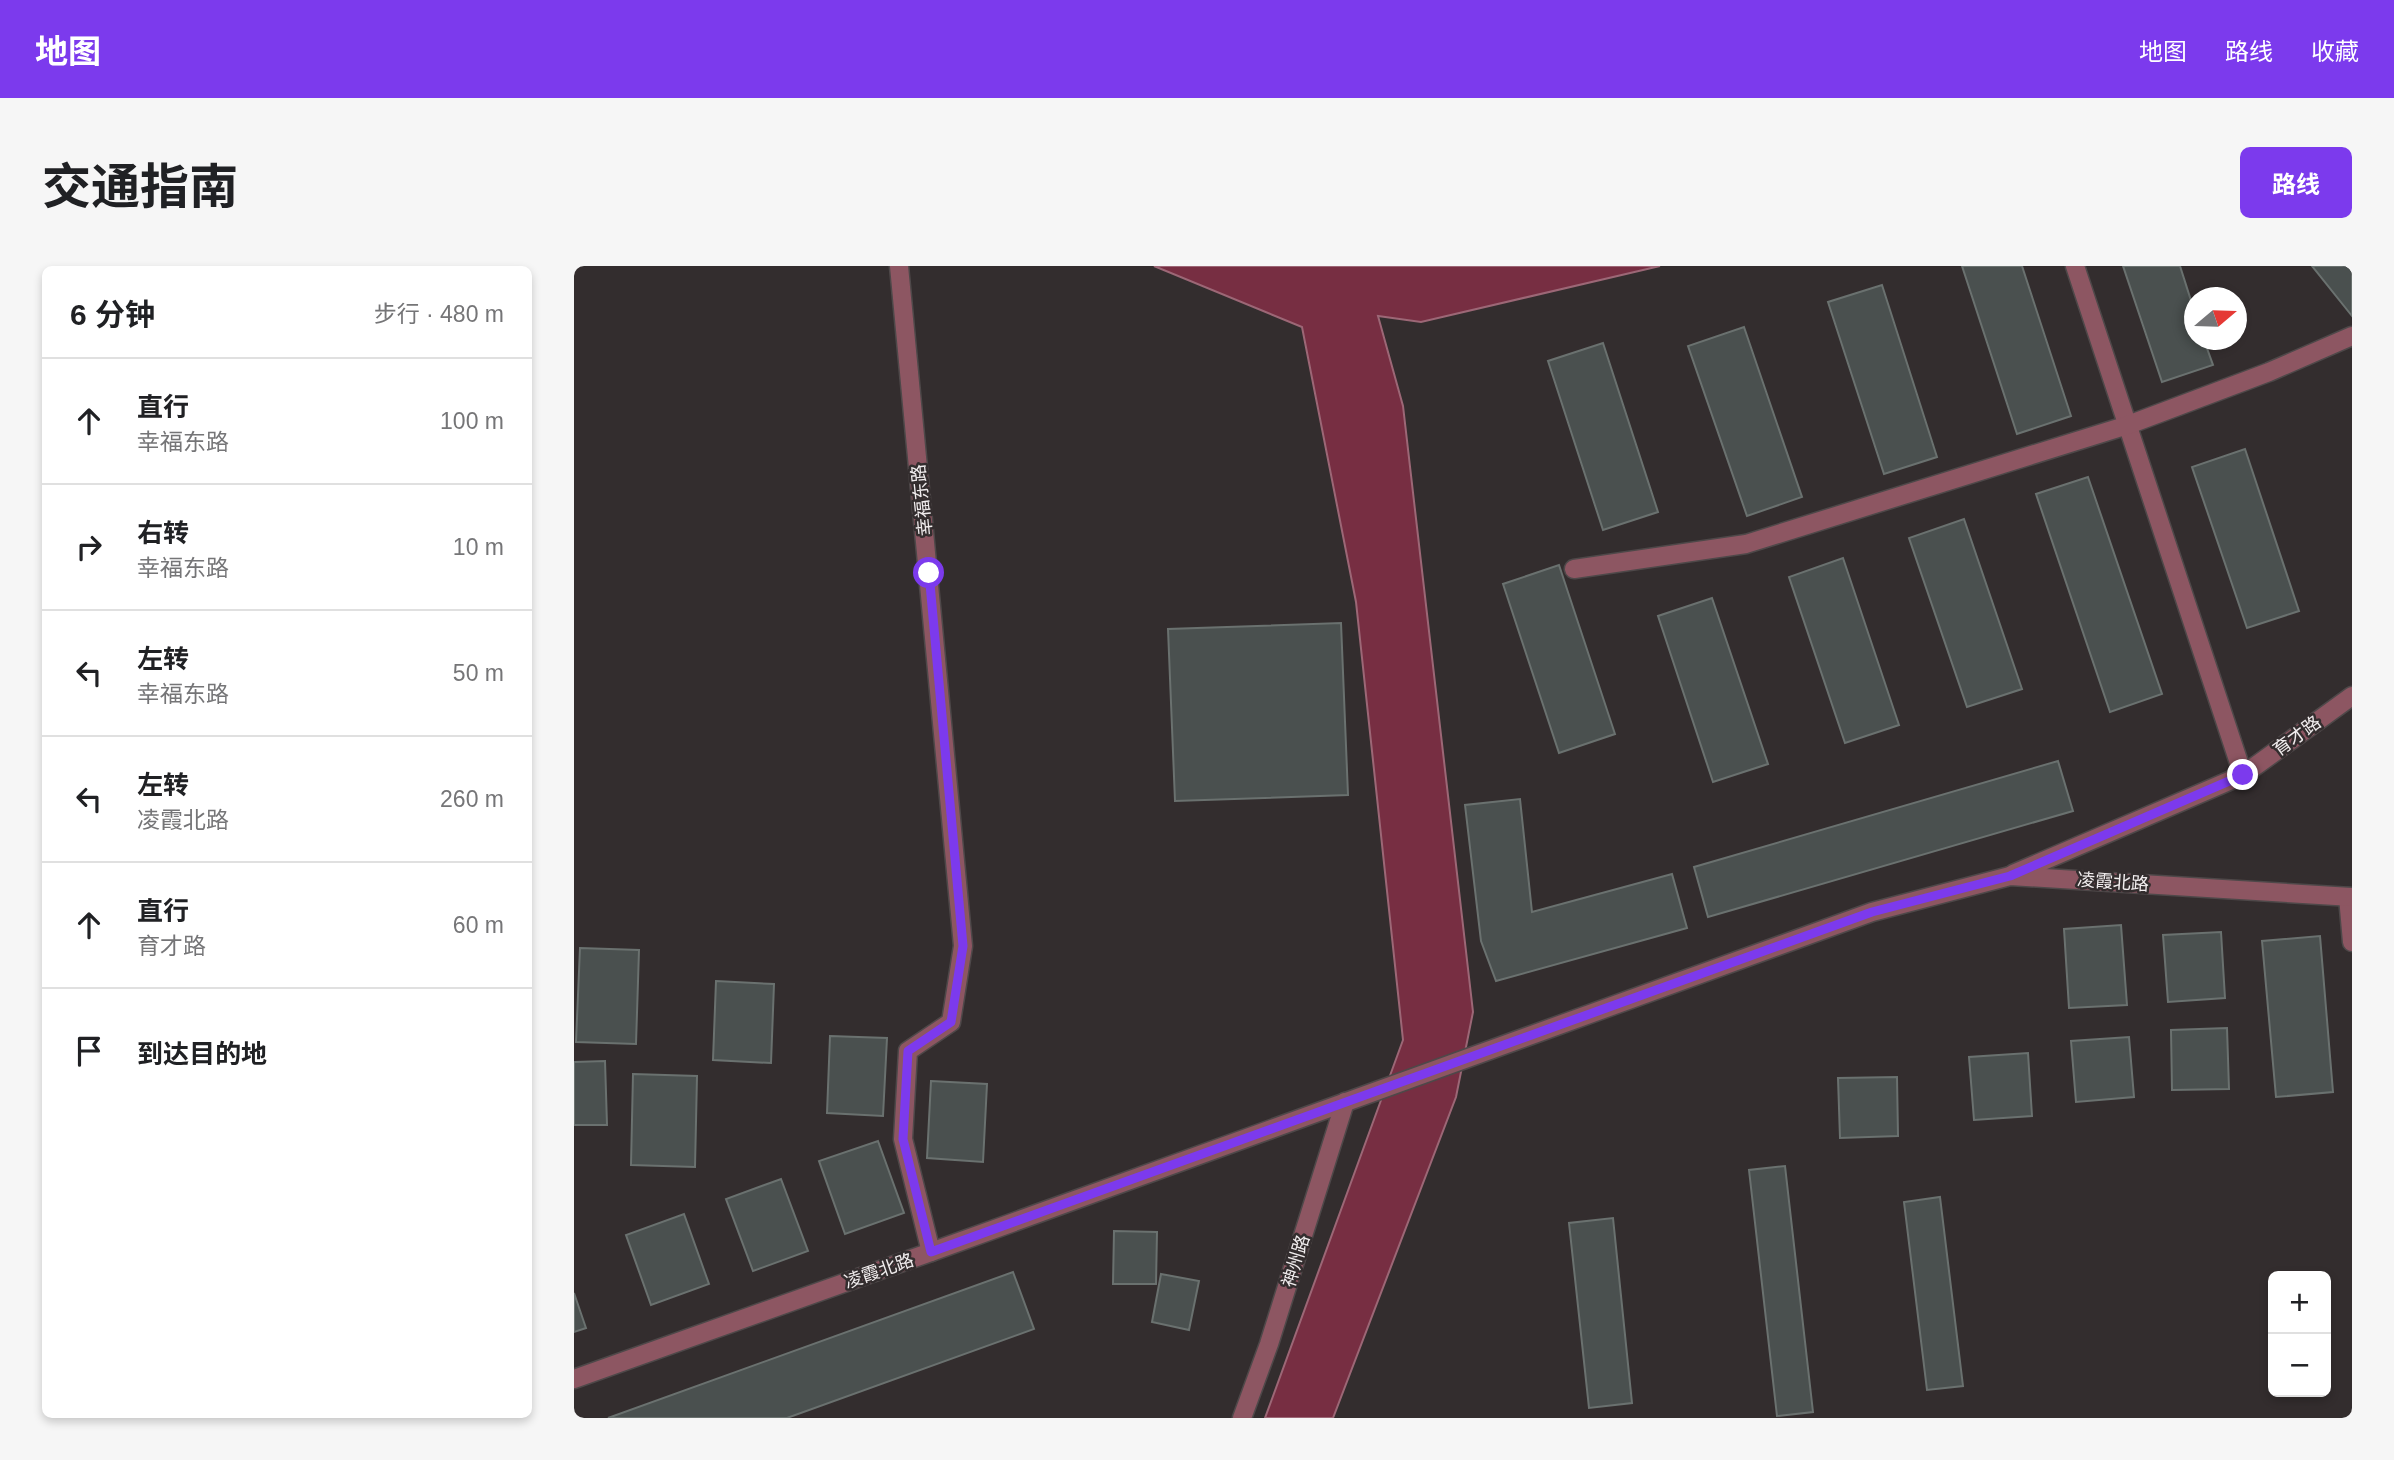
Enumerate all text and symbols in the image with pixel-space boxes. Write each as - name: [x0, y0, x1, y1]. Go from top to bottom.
- text: 地图: [35, 33, 101, 70]
- text: 地图: [2139, 38, 2187, 65]
- text: 路线: [2225, 38, 2273, 65]
- text: 收藏: [2311, 38, 2359, 65]
- button: 路线: [2240, 147, 2352, 218]
- text: 交通指南: [42, 160, 238, 214]
- north arrow: [2184, 287, 2247, 350]
- text: 6 分钟: [70, 298, 155, 331]
- text: 步行 · 480 m: [374, 301, 504, 327]
- text: 直行: [137, 392, 189, 422]
- icon: ahead: [70, 402, 108, 440]
- text: 100 m: [440, 408, 504, 434]
- text: 幸福东路: [137, 429, 229, 455]
- street label: 幸福东路: [908, 463, 936, 537]
- text: 右转: [137, 518, 189, 548]
- icon: right: [70, 528, 108, 566]
- text: 10 m: [453, 534, 504, 560]
- text: 幸福东路: [137, 555, 229, 581]
- route start: [913, 557, 944, 588]
- text: 左转: [137, 644, 189, 674]
- icon: left: [70, 654, 108, 692]
- text: 50 m: [453, 660, 504, 686]
- text: 幸福东路: [137, 681, 229, 707]
- street label: 育才路: [2269, 712, 2325, 760]
- route end: [2227, 759, 2258, 790]
- text: 左转: [137, 770, 189, 800]
- icon: left: [70, 780, 108, 818]
- text: 260 m: [440, 786, 504, 812]
- text: 凌霞北路: [137, 807, 229, 833]
- street label: 凌霞北路: [2076, 870, 2150, 894]
- text: 直行: [137, 896, 189, 926]
- icon: ahead: [70, 906, 108, 944]
- text: 60 m: [453, 912, 504, 938]
- text: 育才路: [137, 933, 206, 959]
- icon: arrive: [70, 1032, 108, 1070]
- text: 到达目的地: [137, 1039, 267, 1069]
- street label: 神州路: [1279, 1232, 1313, 1290]
- street label: 凌霞北路: [842, 1250, 916, 1292]
- map controls: [2268, 1271, 2331, 1397]
- button: +: [2268, 1271, 2331, 1334]
- button: −: [2268, 1334, 2331, 1397]

